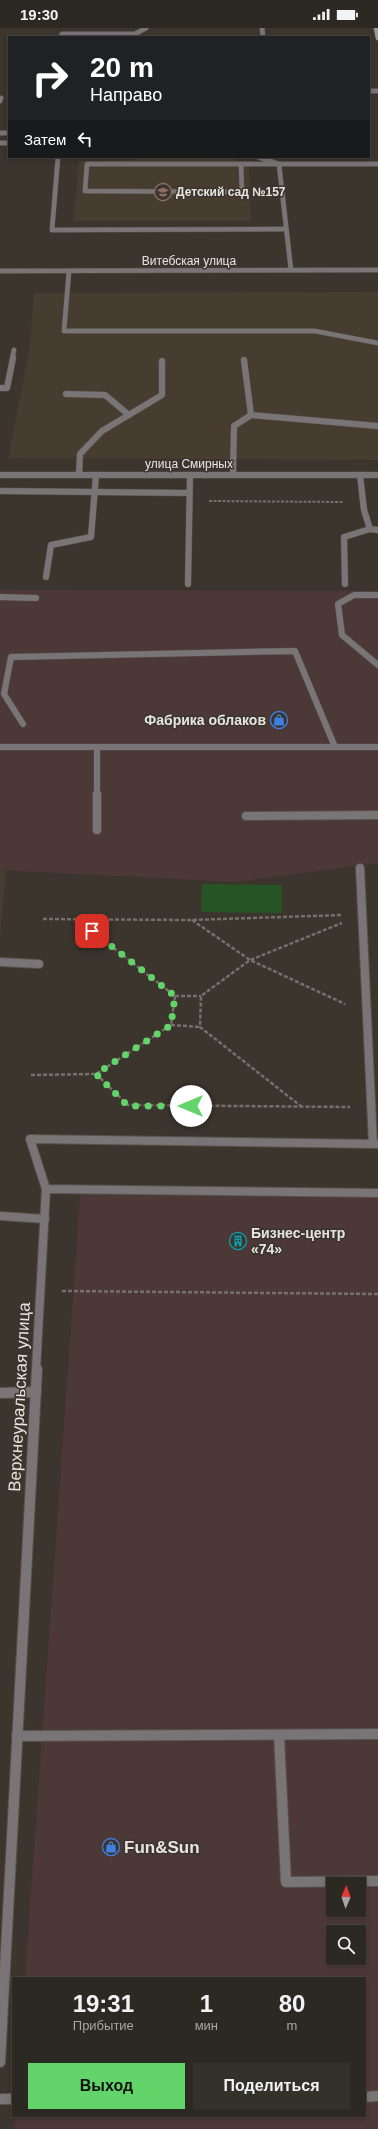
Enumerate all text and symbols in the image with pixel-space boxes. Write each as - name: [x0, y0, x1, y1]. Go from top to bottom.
- text: 19:30: [20, 6, 58, 23]
- icon: right: [24, 52, 76, 104]
- text: 20 m: [90, 52, 154, 83]
- text: Направо: [90, 85, 162, 105]
- icon: left: [74, 128, 96, 150]
- text: Затем: [24, 131, 66, 148]
- school or university icon: Детский сад №157: [153, 182, 173, 202]
- place label: Детский сад №157: [176, 185, 286, 199]
- street label: Витебская улица: [142, 254, 237, 268]
- street label: улица Смирных: [145, 457, 233, 471]
- shop icon: Фабрика облаков: [269, 710, 289, 730]
- place label: Фабрика облаков: [144, 712, 266, 728]
- pin: [75, 914, 109, 948]
- icon: arrive: [81, 920, 103, 942]
- position arrow: [170, 1085, 212, 1127]
- place label: Бизнес-центр «74»: [251, 1225, 345, 1257]
- building icon: Бизнес-центр «74»: [228, 1231, 248, 1251]
- street label: Верхнеуральская улица: [5, 1301, 34, 1492]
- shop icon: Fun&Sun: [101, 1837, 121, 1857]
- place label: Fun&Sun: [124, 1838, 200, 1857]
- north arrow: [326, 1877, 366, 1917]
- map controls: [326, 1877, 366, 1965]
- button: search: [326, 1925, 366, 1965]
- text: 19:31: [73, 1990, 134, 2017]
- text: 1: [200, 1990, 213, 2017]
- text: 80: [279, 1990, 305, 2017]
- text: Прибытие: [73, 2018, 134, 2033]
- text: мин: [195, 2018, 218, 2033]
- text: m: [287, 2018, 297, 2033]
- button: Выход: [28, 2063, 185, 2109]
- button: Поделиться: [193, 2063, 350, 2109]

